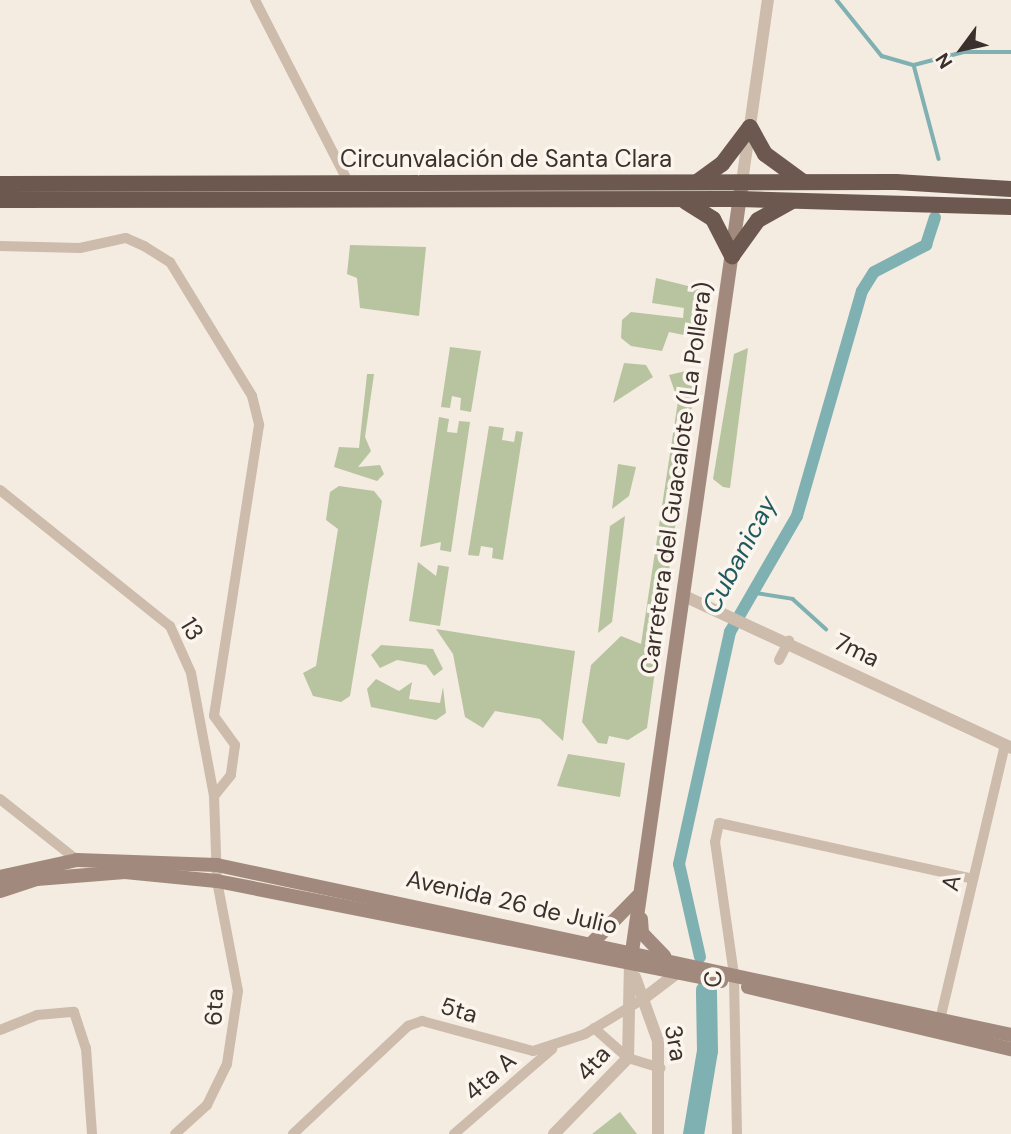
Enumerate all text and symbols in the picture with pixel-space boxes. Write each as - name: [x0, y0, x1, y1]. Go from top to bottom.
- north arrow: [927, 14, 997, 84]
- text: N: [930, 48, 958, 73]
- street label: Circunvalación de Santa Clara: [340, 145, 672, 173]
- street label: Carretera del Guacalote (La Pollera): [634, 280, 718, 676]
- water label: Cubanicay: [696, 491, 784, 619]
- street label: 13: [174, 612, 210, 646]
- street label: 7ma: [830, 627, 884, 673]
- street label: Avenida 26 de Julio: [404, 864, 620, 940]
- street label: A: [935, 872, 967, 894]
- street label: C: [698, 969, 728, 989]
- street label: 6ta: [199, 988, 229, 1026]
- street label: 5ta: [437, 991, 481, 1029]
- street label: 3ra: [659, 1023, 693, 1063]
- street label: 4ta: [570, 1040, 616, 1086]
- street label: 4ta A: [458, 1046, 522, 1106]

